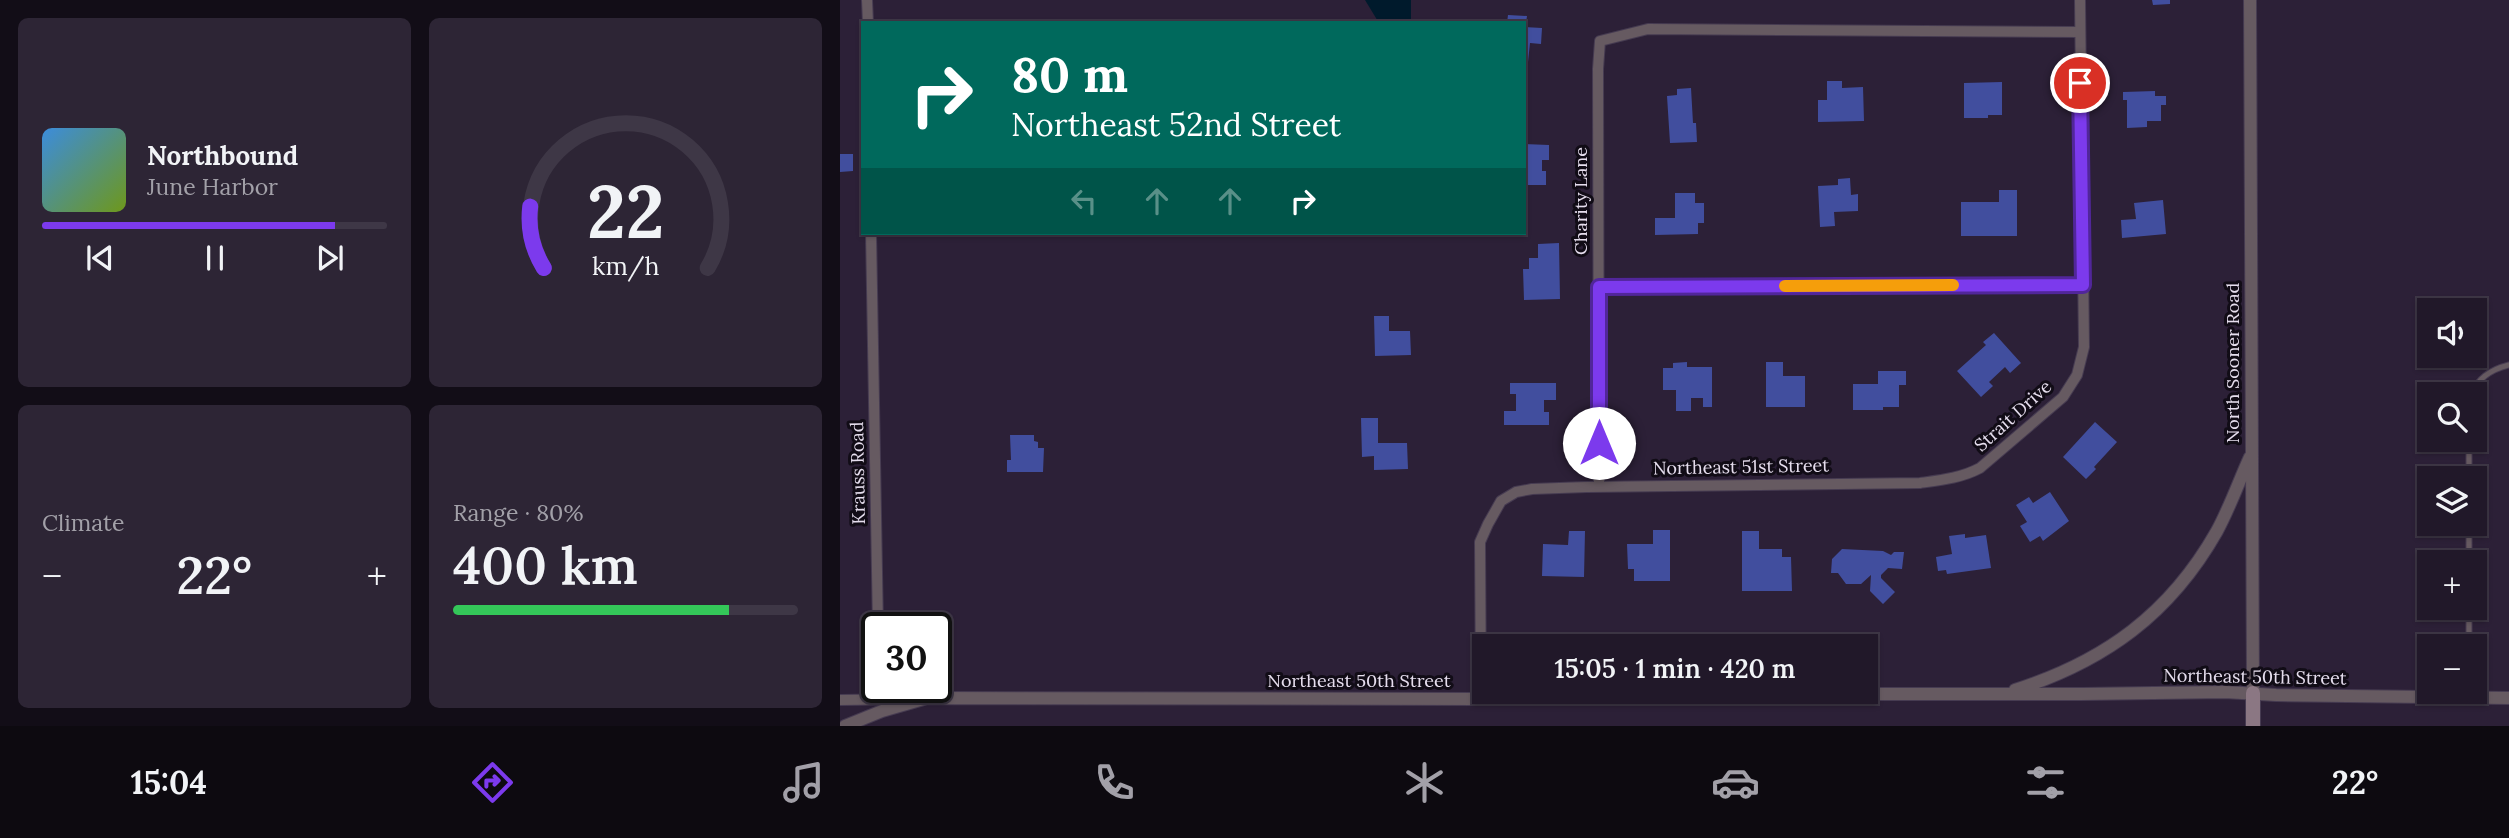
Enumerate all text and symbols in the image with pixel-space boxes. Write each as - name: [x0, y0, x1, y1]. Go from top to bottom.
- text: 80 m: [1011, 43, 1128, 105]
- icon: right: [896, 49, 987, 140]
- pin: [2050, 53, 2110, 113]
- icon: arrive: [2061, 64, 2099, 102]
- text: Northeast 52nd Street: [1011, 104, 1341, 145]
- text: Northbound: [147, 139, 298, 172]
- street label: Charity Lane: [1569, 147, 1592, 255]
- text: 22: [587, 166, 664, 259]
- text: June Harbor: [147, 172, 278, 201]
- icon: left: [1065, 182, 1103, 220]
- icon: ahead: [1138, 182, 1176, 220]
- icon: ahead: [1211, 182, 1249, 220]
- icon: right: [1284, 182, 1322, 220]
- icon: previous: [81, 239, 119, 277]
- icon: pause: [196, 239, 234, 277]
- icon: next: [311, 239, 349, 277]
- text: km/h: [592, 250, 659, 282]
- street label: North Sooner Road: [2221, 282, 2244, 443]
- map controls: [2417, 298, 2487, 704]
- button: sound: [2417, 298, 2487, 368]
- street label: Strait Drive: [1969, 375, 2056, 456]
- button: search: [2417, 382, 2487, 452]
- position arrow: [1562, 406, 1636, 480]
- street label: Krauss Road: [845, 421, 870, 525]
- street label: Northeast 51st Street: [1653, 453, 1829, 480]
- button: layers: [2417, 466, 2487, 536]
- text: Range · 80%: [453, 498, 583, 527]
- text: Climate: [42, 508, 124, 537]
- text: 400 km: [453, 532, 638, 598]
- text: 22°: [177, 542, 252, 608]
- button: +: [2417, 550, 2487, 620]
- text: −: [42, 552, 62, 600]
- text: +: [367, 552, 387, 600]
- speed limit sign: 30: [861, 612, 952, 703]
- button: −: [2417, 634, 2487, 704]
- text: 15:05 · 1 min · 420 m: [1555, 652, 1795, 685]
- street label: Northeast 50th Street: [2163, 663, 2347, 690]
- street label: Northeast 50th Street: [1267, 669, 1451, 692]
- icon: directions: [468, 758, 517, 807]
- icon: music: [779, 758, 828, 807]
- icon: phone: [1090, 758, 1139, 807]
- icon: climate: [1400, 758, 1449, 807]
- icon: car: [1711, 758, 1760, 807]
- icon: filters: [2021, 758, 2070, 807]
- text: 15:04: [131, 762, 207, 803]
- text: 22°: [2332, 762, 2378, 803]

